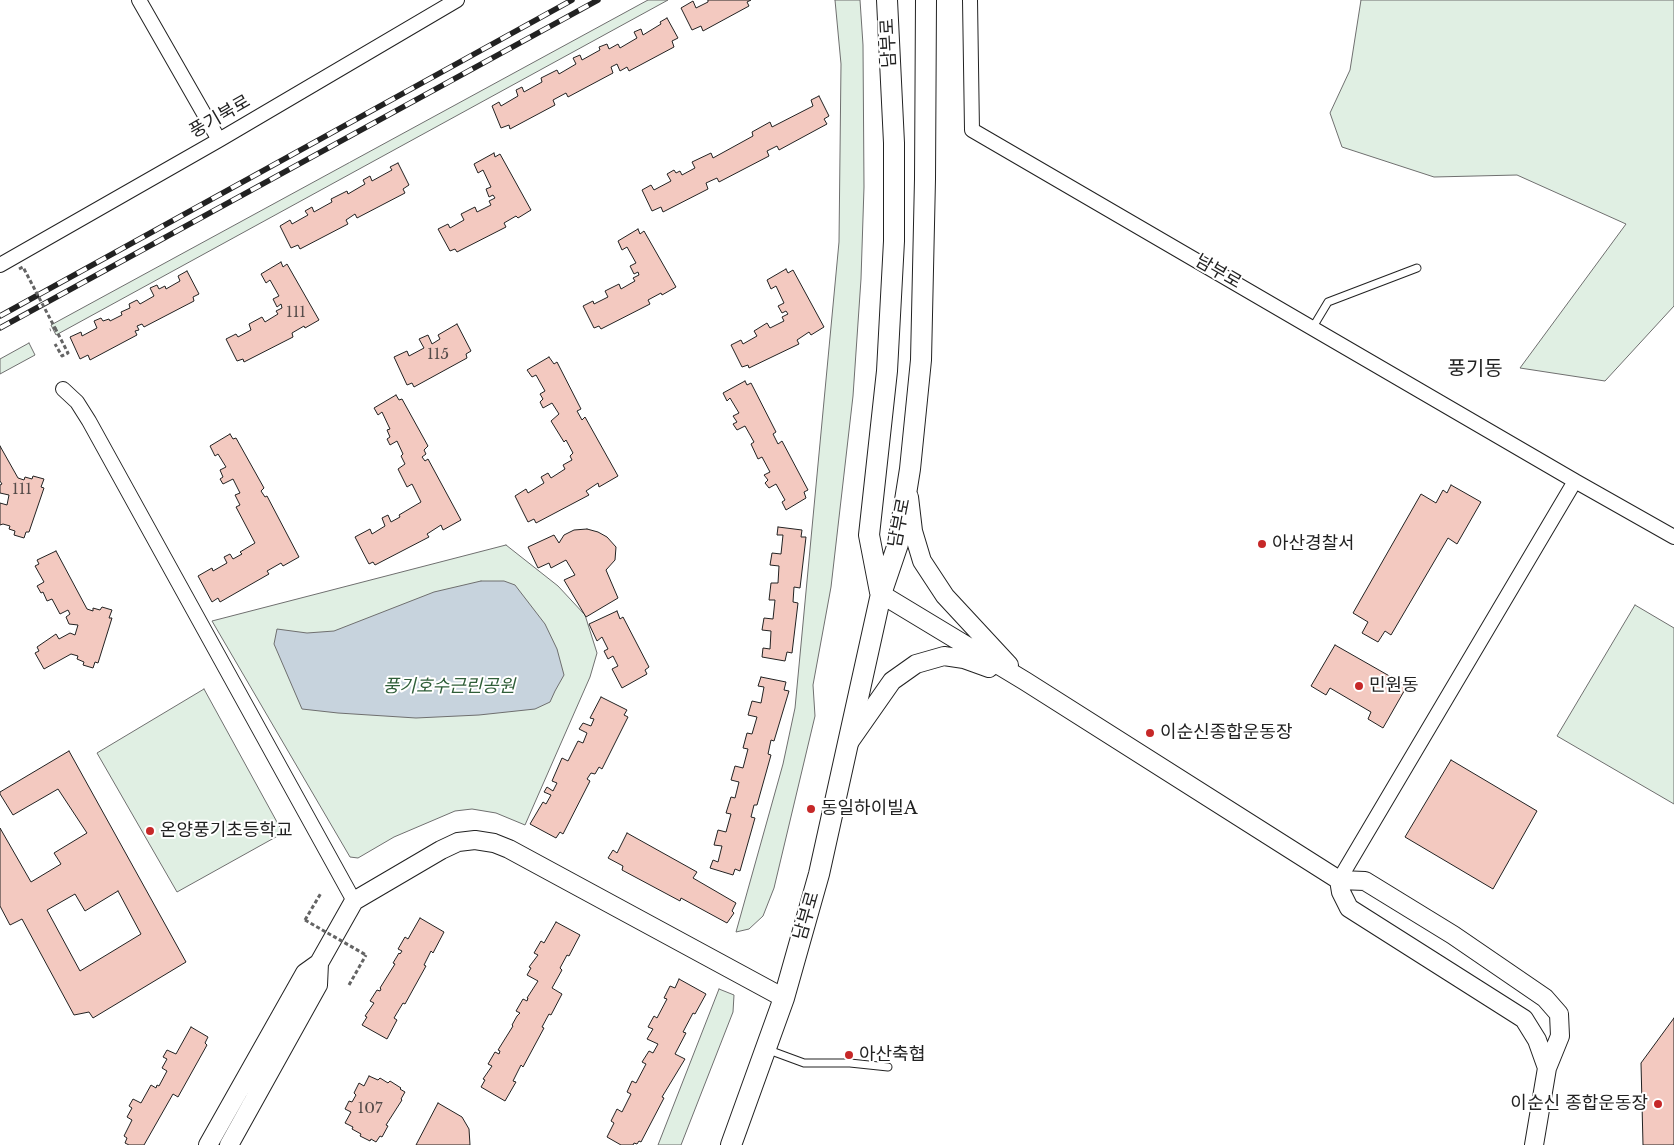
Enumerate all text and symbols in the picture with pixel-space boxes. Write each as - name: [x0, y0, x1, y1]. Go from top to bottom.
- street label: 남부로: [877, 18, 901, 68]
- street label: 풍기북로: [186, 91, 254, 143]
- street label: 남부로: [1191, 250, 1245, 294]
- house number: 111: [286, 304, 306, 322]
- house number: 115: [427, 346, 449, 364]
- district label: 풍기동: [1447, 357, 1503, 381]
- house number: 111: [12, 481, 32, 499]
- street label: 남부로: [885, 497, 915, 549]
- place label: 아산경찰서: [1272, 533, 1355, 555]
- marker: 아산경찰서: [1256, 538, 1268, 550]
- place label: 민원동: [1369, 675, 1419, 697]
- park label: 풍기호수근린공원: [383, 676, 515, 698]
- marker: 민원동: [1353, 680, 1365, 692]
- place label: 이순신종합운동장: [1160, 722, 1292, 744]
- marker: 이순신종합운동장: [1144, 727, 1156, 739]
- place label: 동일하이빌A: [821, 798, 918, 820]
- marker: 동일하이빌A: [805, 803, 817, 815]
- place label: 온양풍기초등학교: [160, 820, 292, 842]
- marker: 온양풍기초등학교: [144, 825, 156, 837]
- street label: 남부로: [790, 889, 824, 943]
- place label: 아산축협: [859, 1044, 925, 1066]
- marker: 아산축협: [843, 1049, 855, 1061]
- place label: 이순신 종합운동장: [1510, 1093, 1648, 1115]
- marker: 이순신 종합운동장: [1652, 1098, 1664, 1110]
- house number: 107: [358, 1100, 382, 1118]

